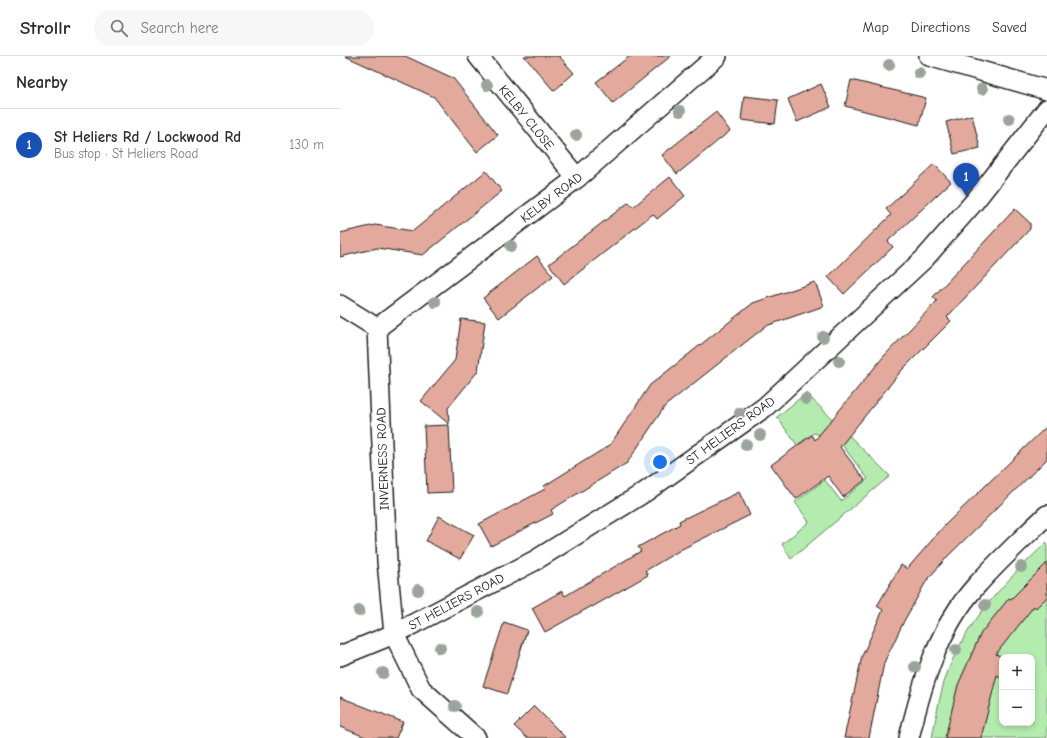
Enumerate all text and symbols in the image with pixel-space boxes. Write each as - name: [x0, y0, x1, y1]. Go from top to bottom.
- search box: [94, 10, 374, 46]
- text: Strollr: [20, 17, 70, 39]
- icon: search: [108, 17, 130, 39]
- text: Search here: [140, 19, 219, 37]
- text: Map: [862, 19, 889, 36]
- text: Directions: [911, 19, 970, 36]
- text: Saved: [992, 19, 1027, 36]
- text: Nearby: [16, 73, 67, 92]
- street label: KELBY CLOSE: [496, 82, 557, 153]
- text: St Heliers Rd / Lockwood Rd: [54, 128, 241, 146]
- text: 1: [26, 137, 32, 152]
- text: 130 m: [289, 137, 324, 152]
- text: Bus stop · St Heliers Road: [54, 146, 198, 161]
- pin: 1: [953, 163, 979, 196]
- street label: KELBY ROAD: [517, 169, 585, 226]
- street label: ST HELIERS ROAD: [683, 393, 778, 468]
- street label: INVERNESS ROAD: [373, 407, 392, 511]
- your location: [650, 452, 670, 472]
- street label: ST HELIERS ROAD: [406, 570, 507, 633]
- map controls: [999, 654, 1035, 726]
- button: +: [999, 654, 1035, 690]
- button: −: [999, 690, 1035, 726]

